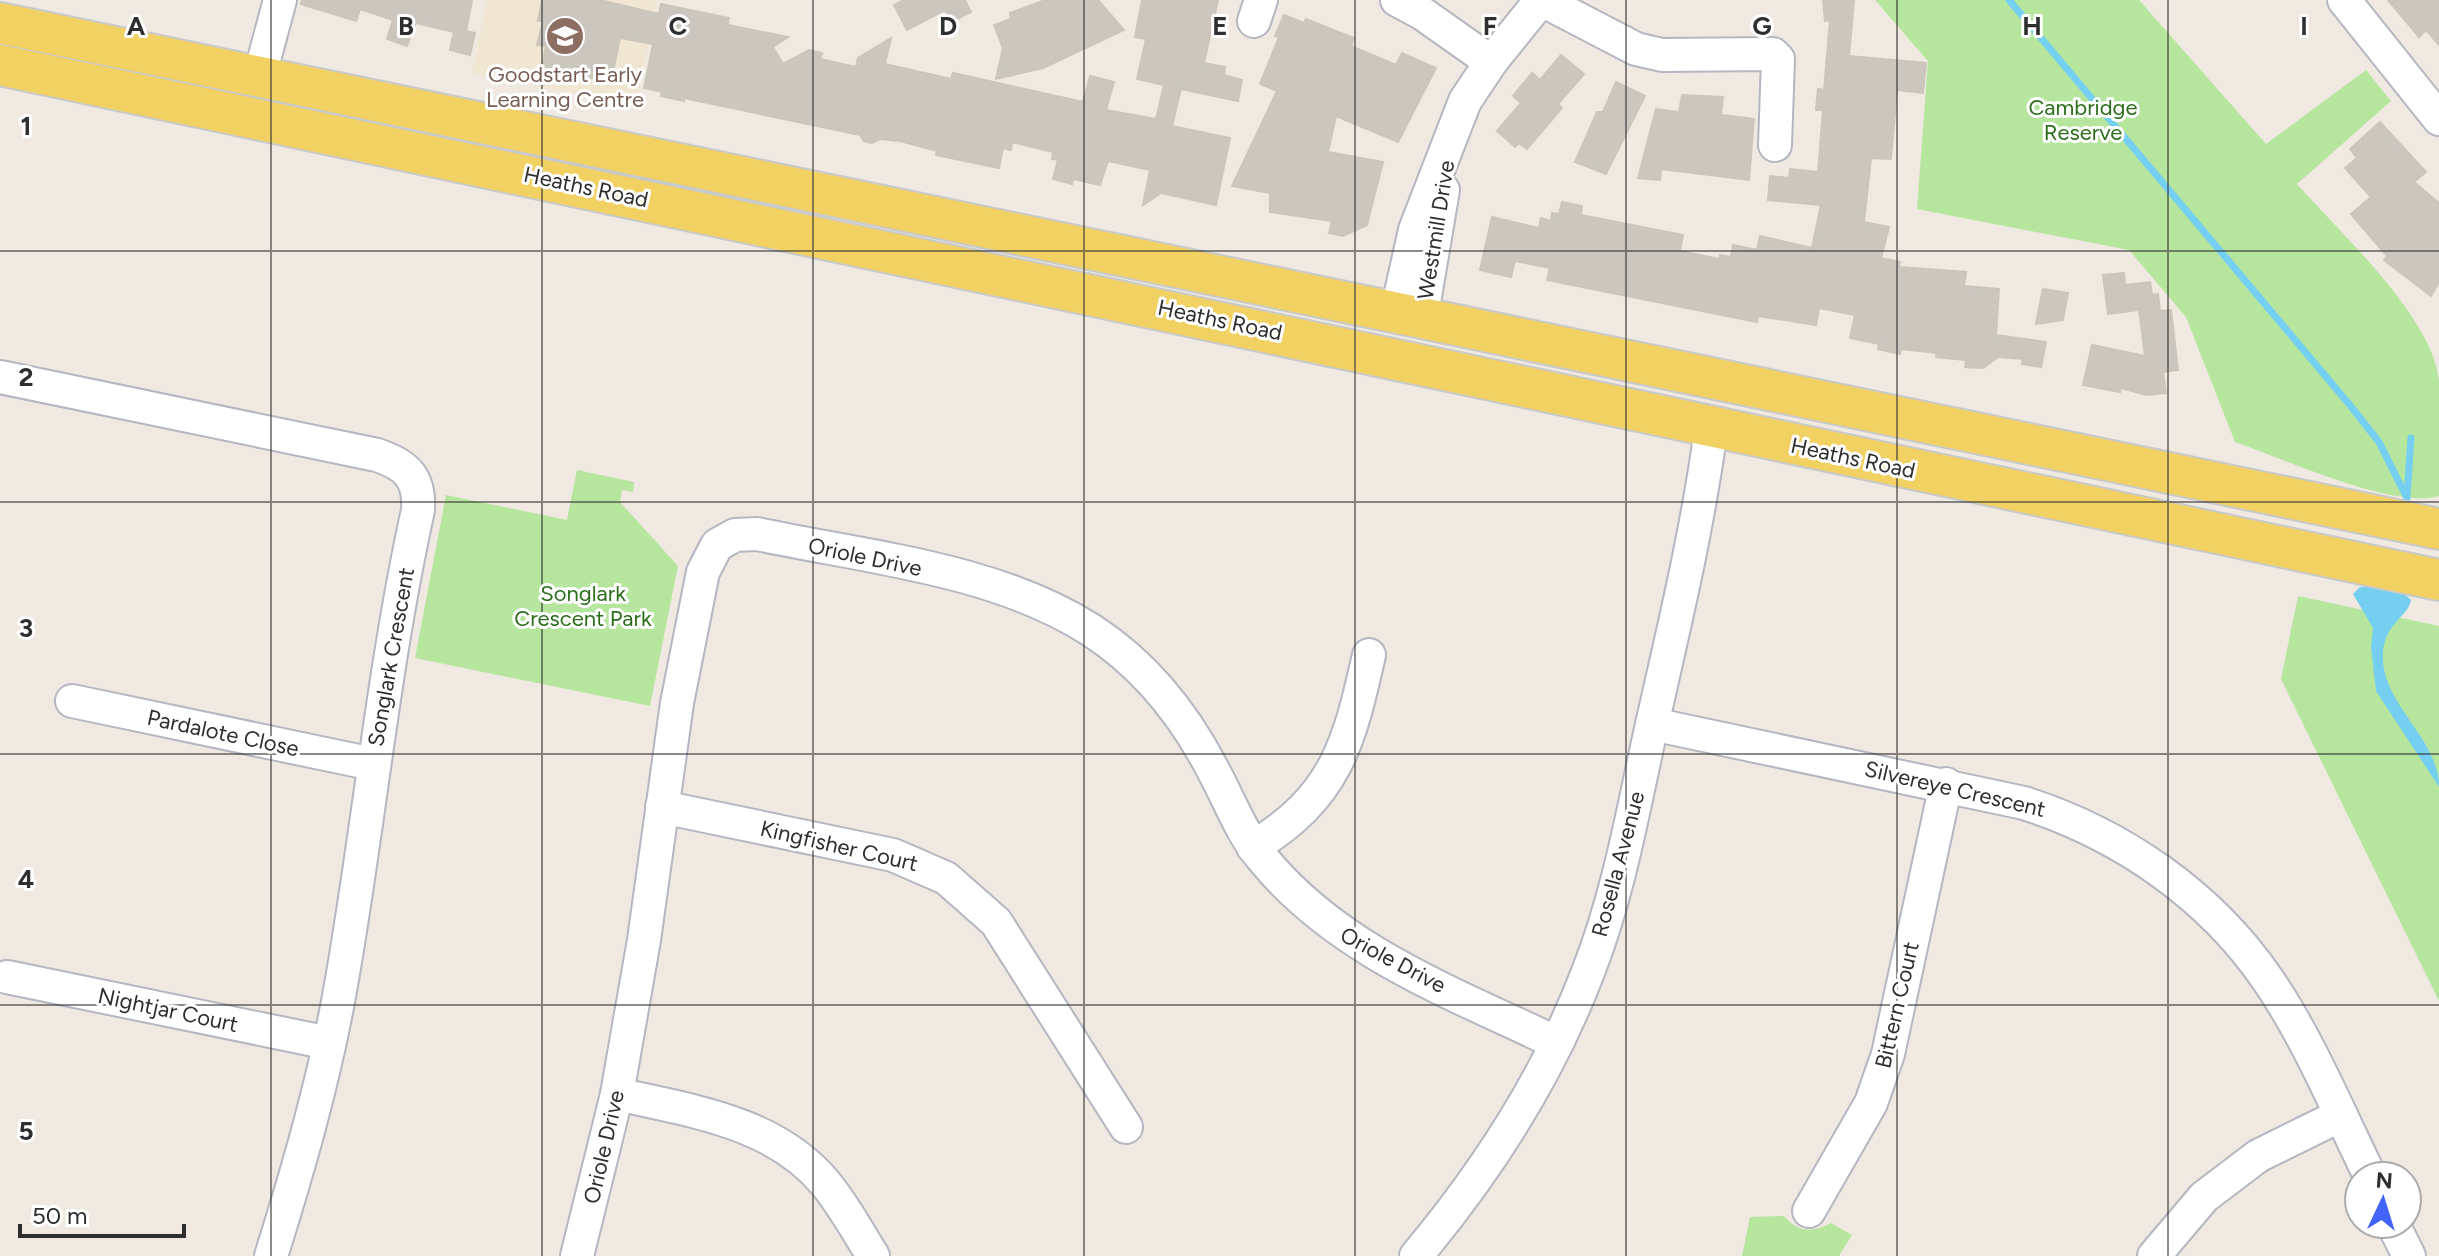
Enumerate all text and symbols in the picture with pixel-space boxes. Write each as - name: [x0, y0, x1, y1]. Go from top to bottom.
- text: A: [127, 10, 146, 42]
- text: B: [398, 10, 414, 42]
- text: C: [669, 10, 688, 42]
- text: D: [939, 10, 957, 42]
- text: E: [1212, 10, 1228, 42]
- text: F: [1483, 10, 1497, 42]
- text: G: [1752, 10, 1772, 42]
- text: H: [2022, 10, 2042, 42]
- text: I: [2300, 10, 2308, 42]
- school or university icon: Goodstart Early Learning Centre: [544, 15, 586, 57]
- place label: Goodstart Early Learning Centre: [486, 61, 644, 113]
- park label: Cambridge Reserve: [2028, 94, 2138, 146]
- text: 1: [21, 110, 31, 142]
- street label: Westmill Drive: [1412, 158, 1460, 302]
- street label: Heaths Road: [521, 161, 651, 213]
- street label: Heaths Road: [1155, 294, 1285, 346]
- text: 2: [18, 361, 34, 393]
- street label: Heaths Road: [1788, 432, 1918, 484]
- street label: Oriole Drive: [806, 532, 924, 582]
- street label: Songlark Crescent: [362, 565, 420, 749]
- park label: Songlark Crescent Park: [514, 580, 652, 632]
- text: 3: [19, 612, 33, 644]
- street label: Pardalote Close: [145, 704, 301, 762]
- street label: Silvereye Crescent: [1862, 755, 2048, 823]
- street label: Rosella Avenue: [1586, 788, 1650, 940]
- street label: Kingfisher Court: [758, 815, 920, 877]
- text: 4: [18, 863, 34, 895]
- street label: Oriole Drive: [1336, 921, 1450, 999]
- street label: Bittern Court: [1869, 939, 1925, 1071]
- street label: Nightjar Court: [96, 982, 240, 1038]
- street label: Oriole Drive: [578, 1088, 630, 1206]
- text: 5: [18, 1115, 34, 1147]
- north arrow: [2343, 1160, 2423, 1240]
- text: N: [2375, 1166, 2394, 1195]
- scale bar: [20, 1188, 184, 1238]
- text: 50 m: [32, 1201, 88, 1230]

